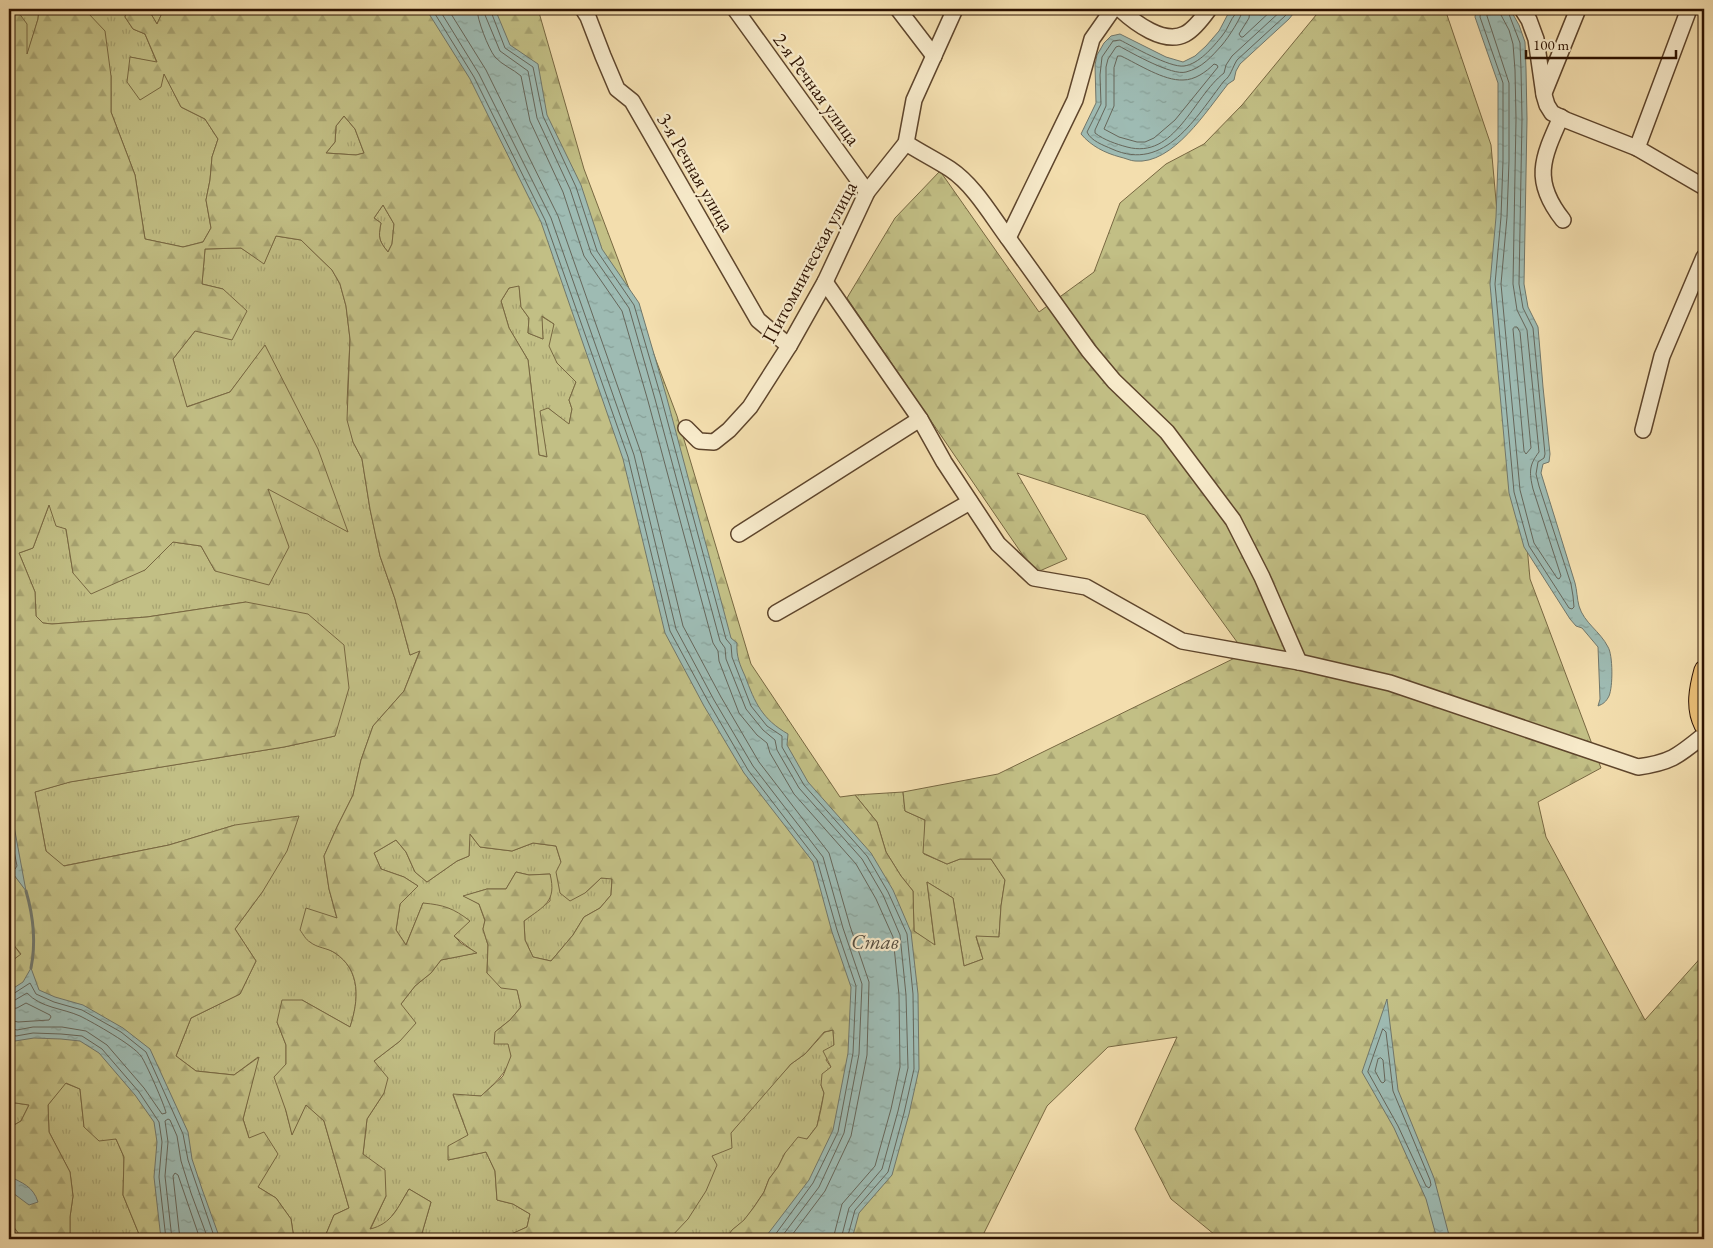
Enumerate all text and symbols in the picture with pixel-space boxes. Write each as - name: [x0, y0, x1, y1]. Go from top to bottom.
- street label: 2-я Речная улица: [767, 28, 867, 150]
- scale bar: [1526, 28, 1676, 60]
- text: 100 m: [1533, 35, 1570, 54]
- street label: 3-я Речная улица: [652, 108, 740, 236]
- street label: Питомническая улица: [755, 177, 863, 347]
- water label: Став: [851, 928, 899, 955]

